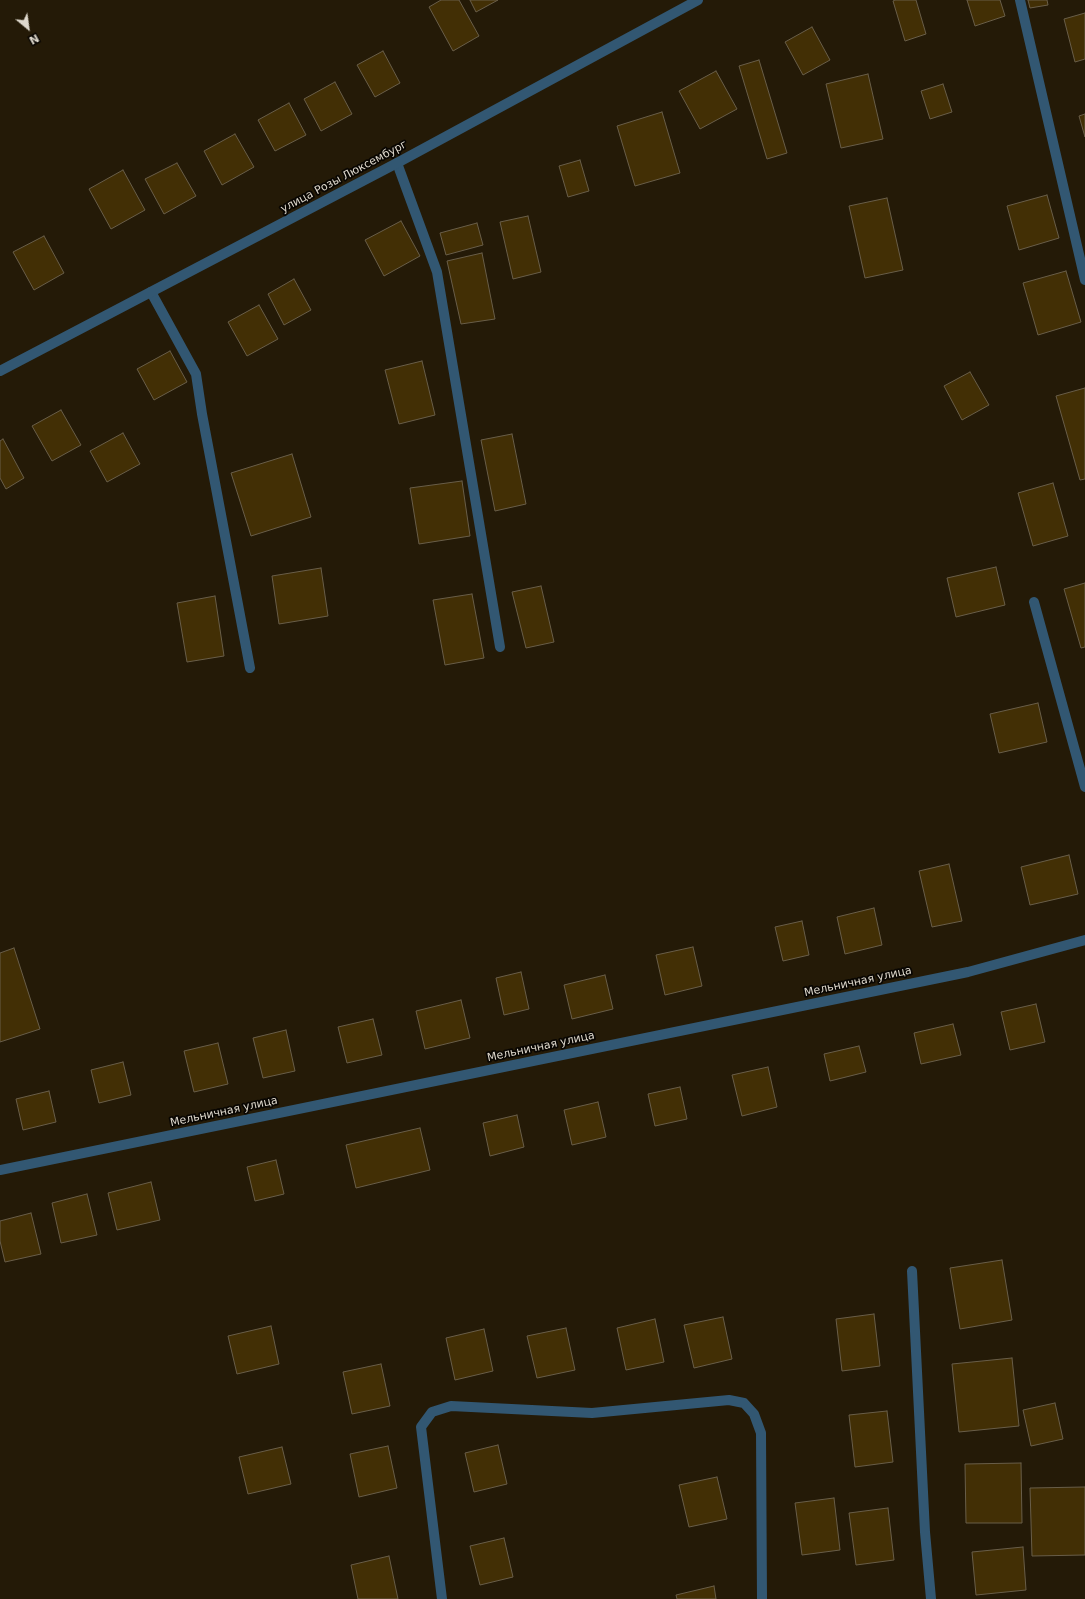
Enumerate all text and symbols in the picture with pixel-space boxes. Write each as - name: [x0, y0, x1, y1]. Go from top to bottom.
- north arrow: [8, 8, 48, 48]
- text: N: [27, 31, 41, 47]
- street label: улица Розы Люксембург: [279, 138, 409, 216]
- street label: Мельничная улица: [803, 964, 913, 1000]
- street label: Мельничная улица: [486, 1029, 596, 1065]
- street label: Мельничная улица: [169, 1094, 279, 1130]

